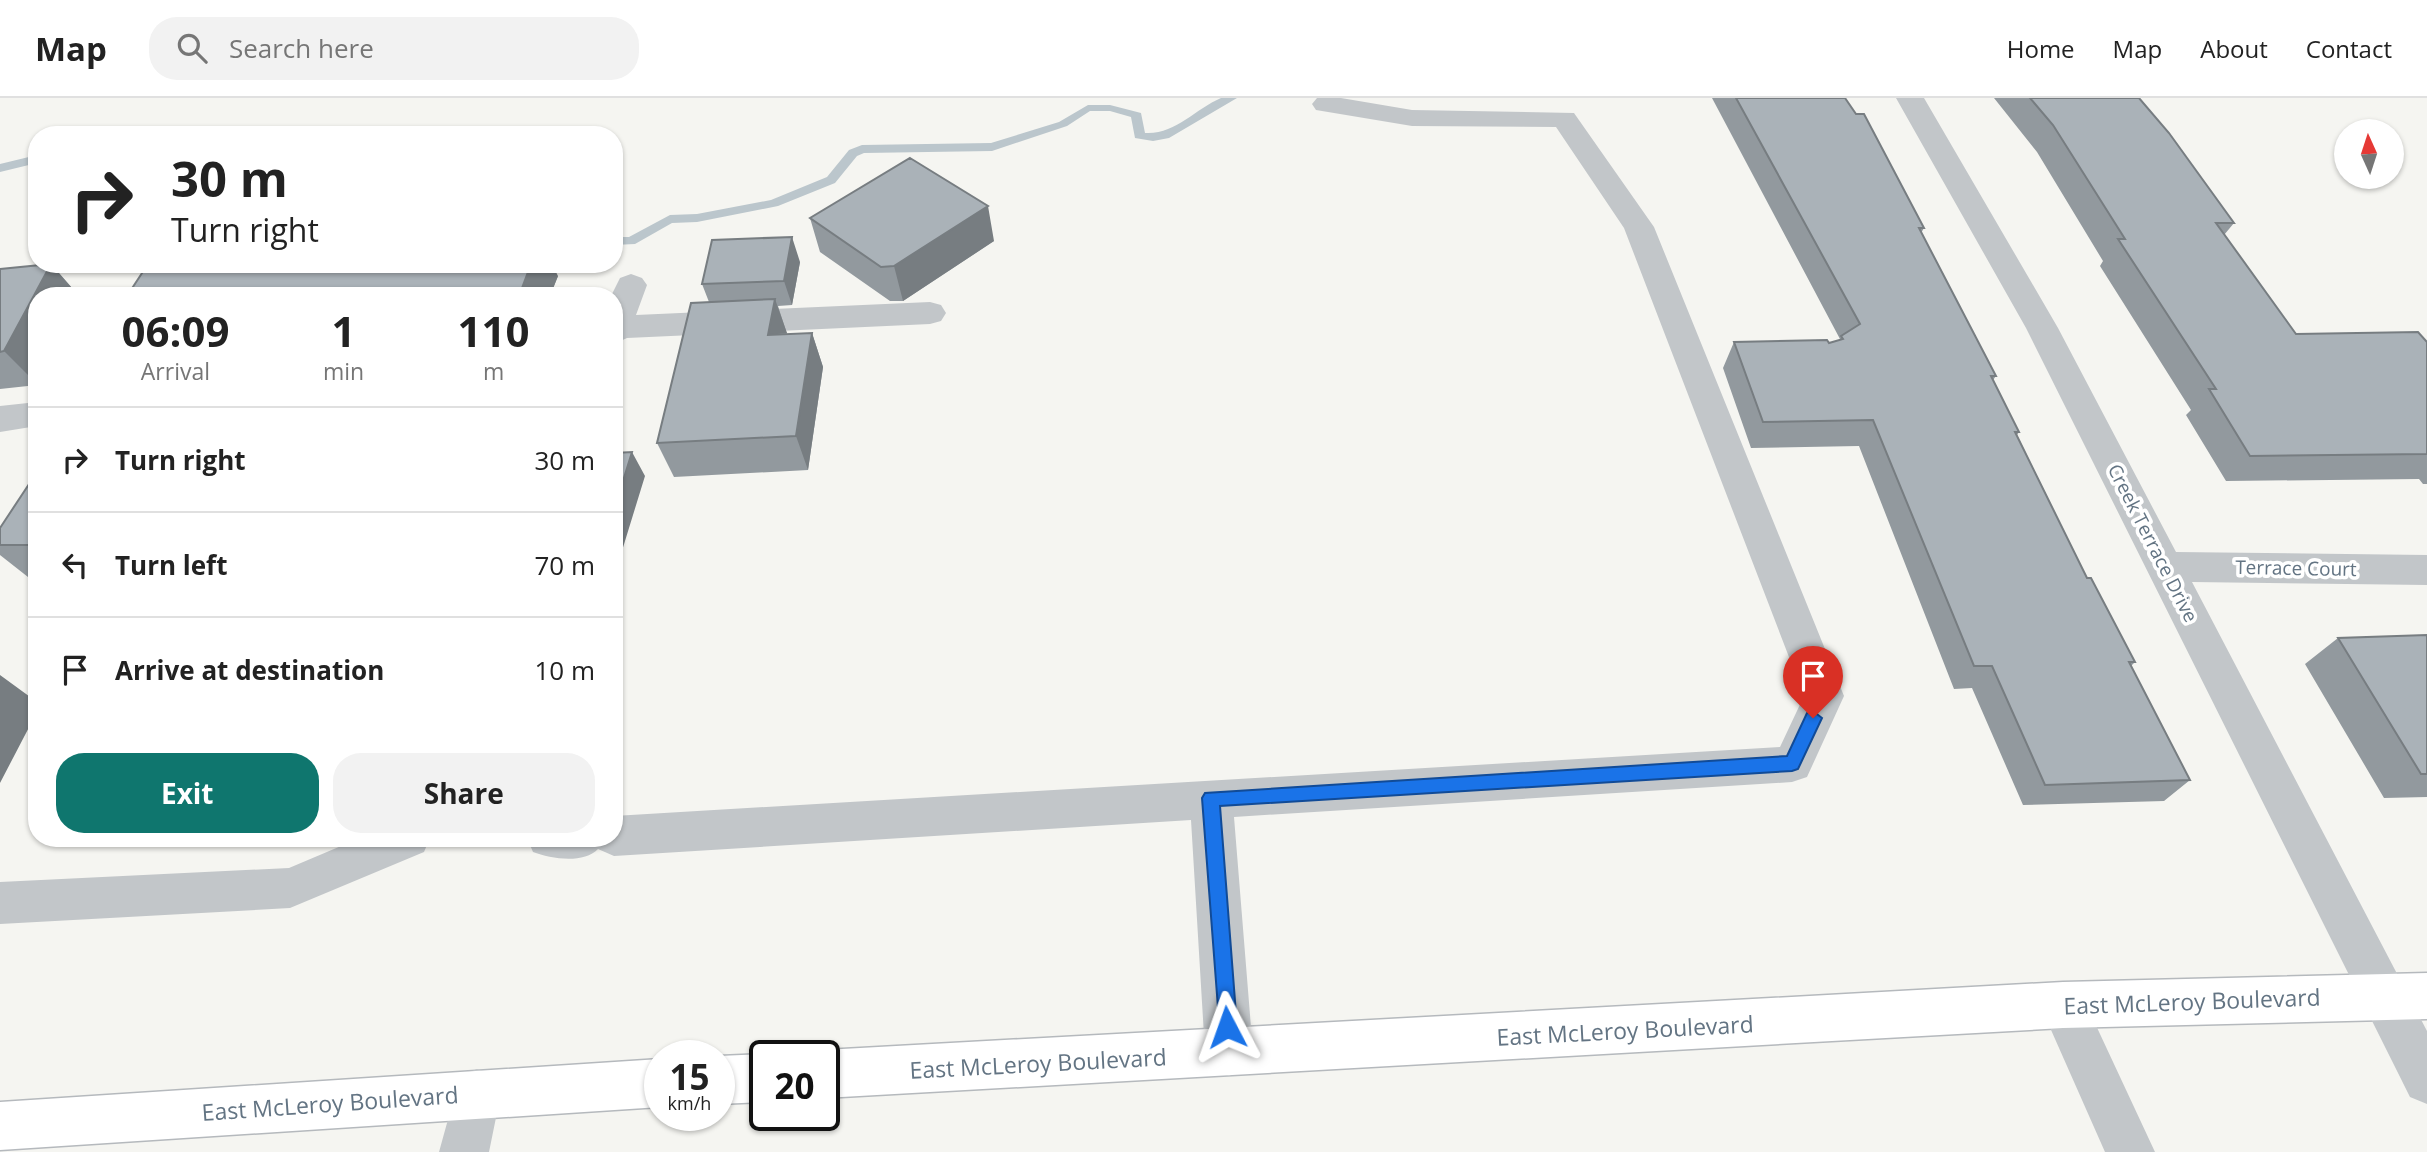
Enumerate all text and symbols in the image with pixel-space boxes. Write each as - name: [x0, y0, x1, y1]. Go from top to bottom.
- search box: [149, 17, 639, 80]
- text: Map: [35, 26, 107, 71]
- icon: search: [173, 29, 211, 67]
- text: Search here: [229, 30, 374, 66]
- text: Home: [2007, 32, 2075, 65]
- text: Map: [2113, 32, 2162, 65]
- text: About: [2200, 32, 2268, 65]
- text: Contact: [2306, 32, 2392, 65]
- north arrow: [2334, 119, 2404, 189]
- map controls: [2334, 119, 2404, 189]
- text: 30 m: [171, 145, 288, 211]
- icon: right: [56, 154, 147, 245]
- text: Turn right: [171, 208, 319, 251]
- text: 06:09: [121, 302, 229, 359]
- text: 1: [331, 302, 356, 359]
- text: 110: [458, 302, 530, 359]
- text: Arrival: [141, 355, 210, 387]
- text: min: [323, 355, 364, 387]
- text: m: [483, 355, 504, 387]
- icon: right: [56, 441, 94, 479]
- text: Turn right: [115, 442, 246, 478]
- text: 30 m: [534, 442, 595, 478]
- street label: Creek Terrace Drive: [2102, 459, 2204, 627]
- icon: left: [56, 546, 94, 584]
- text: Turn left: [115, 547, 227, 583]
- text: 70 m: [534, 547, 595, 583]
- street label: Terrace Court: [2235, 554, 2357, 582]
- pin: [1783, 646, 1843, 718]
- icon: arrive: [56, 651, 94, 689]
- text: Arrive at destination: [115, 652, 384, 688]
- text: 10 m: [534, 652, 595, 688]
- icon: arrive: [1794, 657, 1832, 695]
- button: Exit: [56, 753, 319, 833]
- button: Share: [333, 753, 595, 833]
- street label: East McLeroy Boulevard: [2063, 981, 2321, 1021]
- position arrow: [1190, 990, 1264, 1064]
- street label: East McLeroy Boulevard: [1496, 1007, 1754, 1053]
- speed limit sign: 20: [749, 1040, 840, 1131]
- street label: East McLeroy Boulevard: [909, 1040, 1167, 1086]
- text: 15: [669, 1053, 710, 1100]
- street label: East McLeroy Boulevard: [201, 1078, 459, 1128]
- text: km/h: [668, 1091, 711, 1115]

